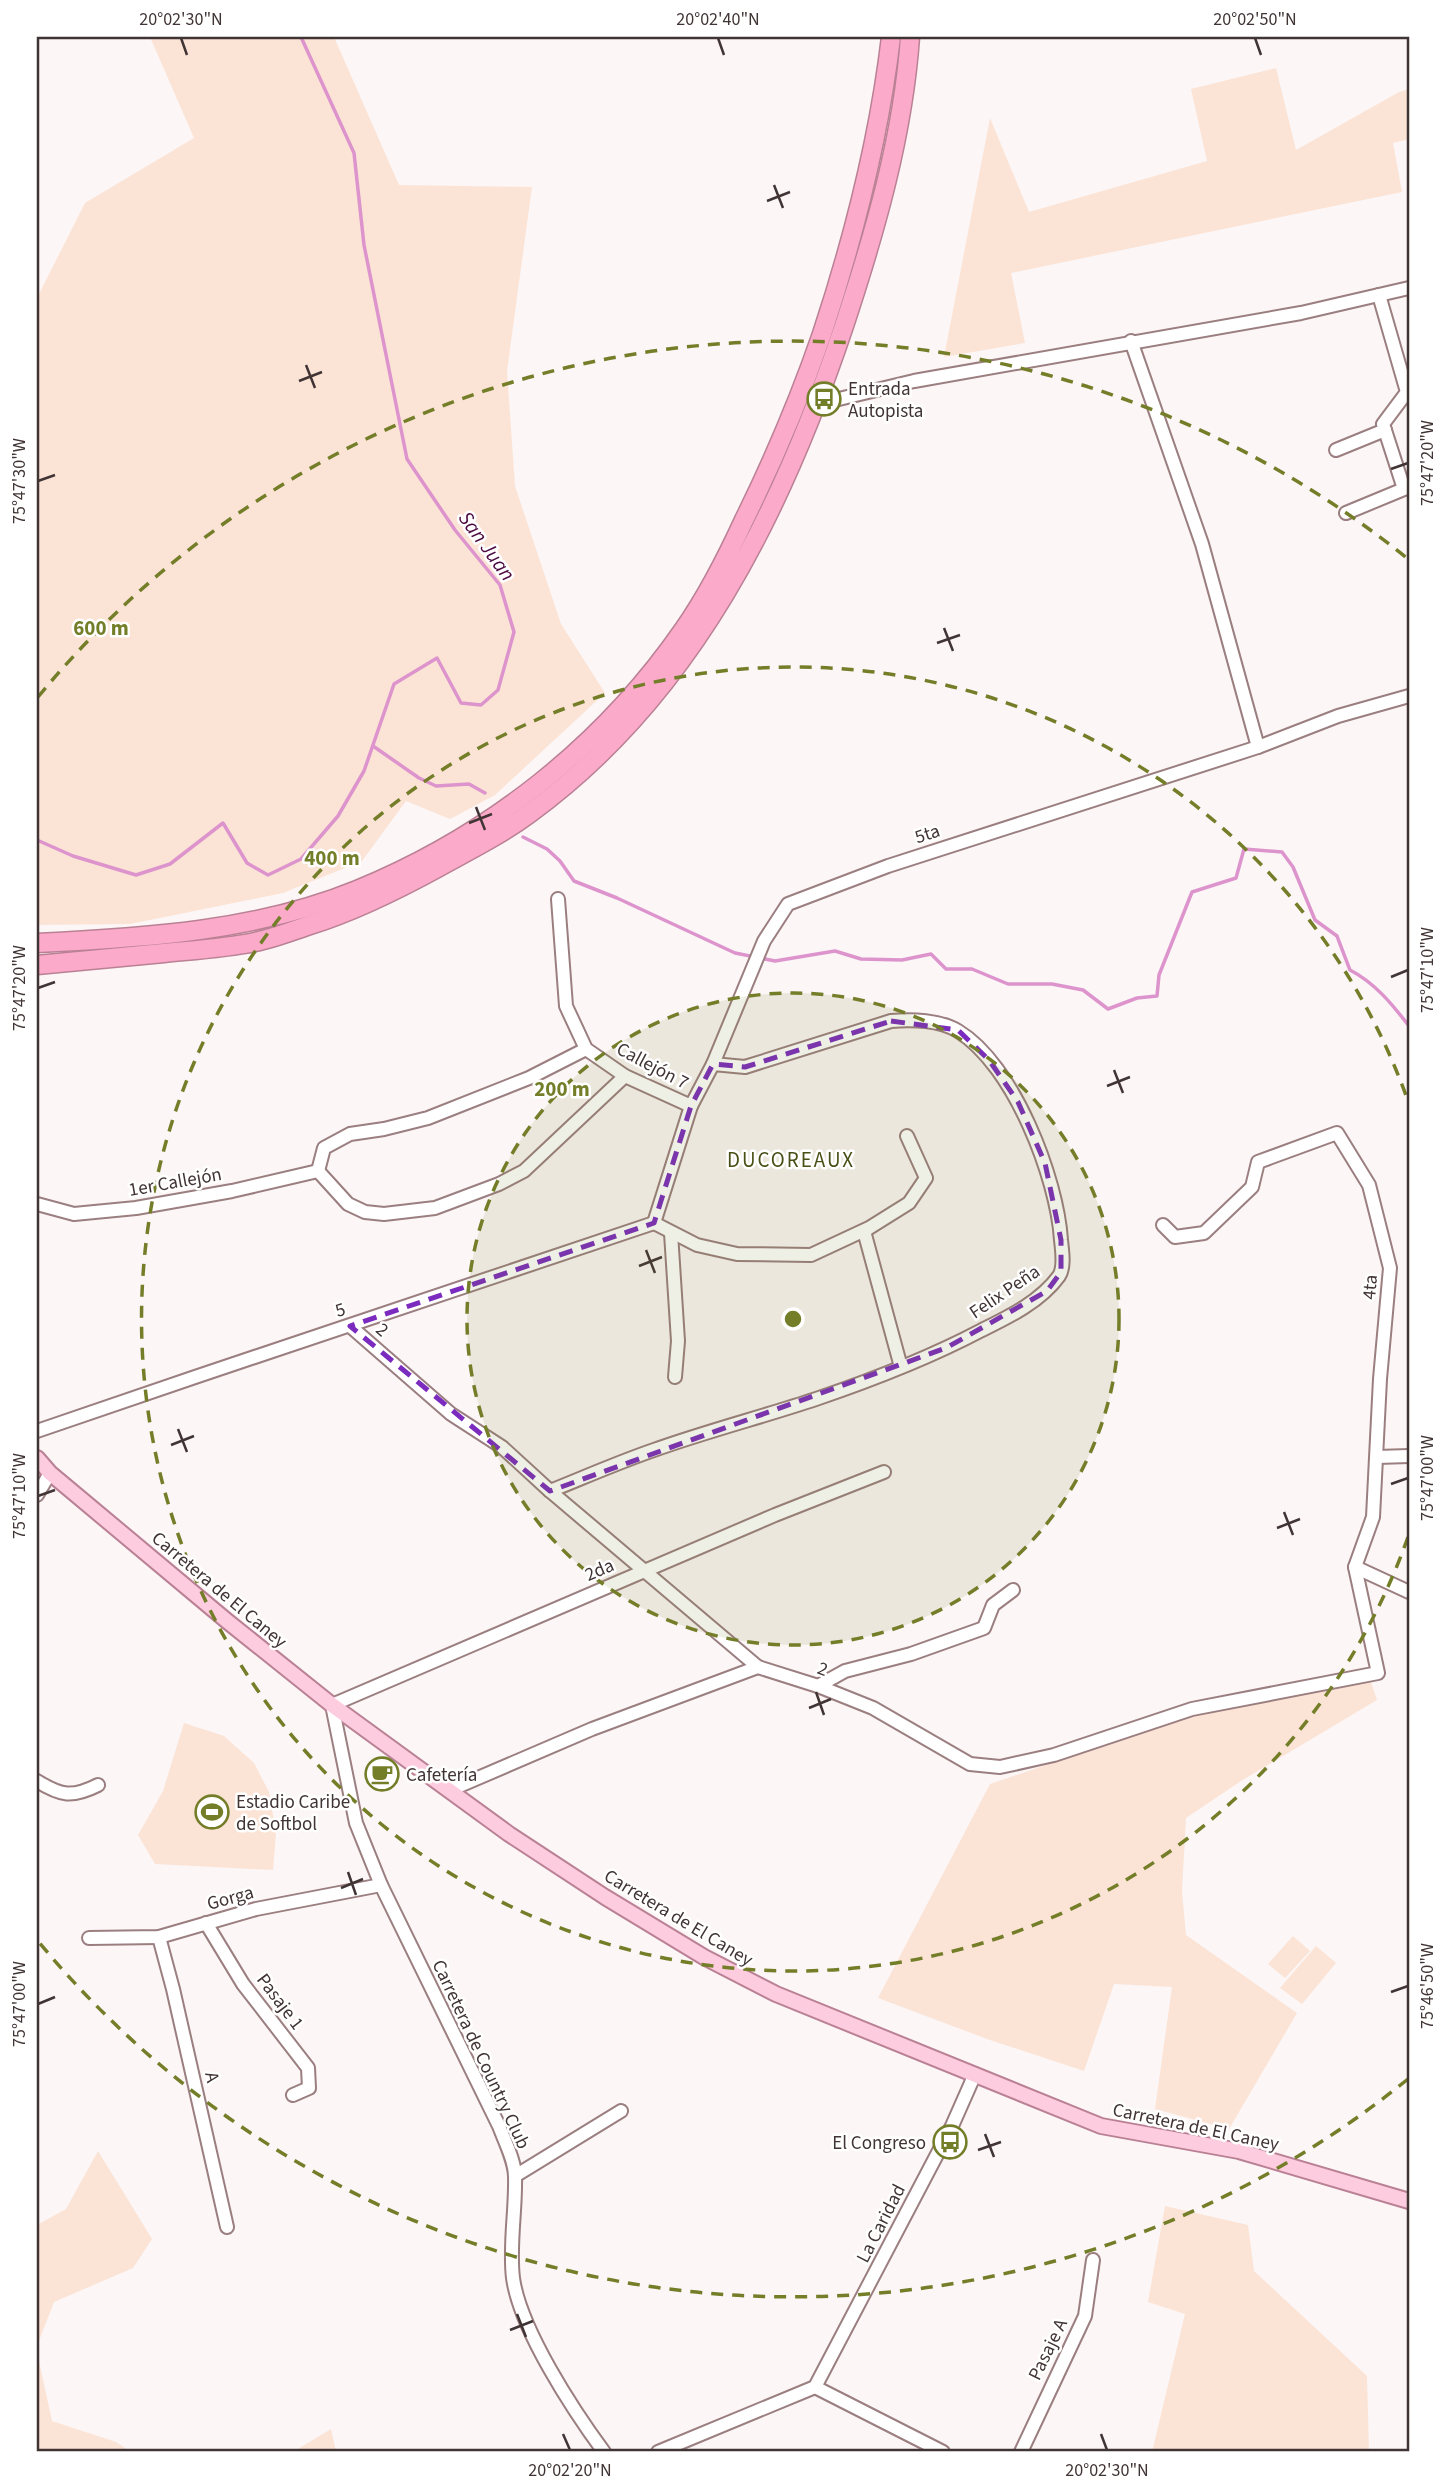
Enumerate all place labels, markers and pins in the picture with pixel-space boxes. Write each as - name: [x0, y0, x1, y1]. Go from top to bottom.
- place label: Entrada Autopista: [848, 376, 923, 425]
- bus stop icon: Entrada Autopista: [805, 380, 843, 418]
- centre of rings: [781, 1307, 805, 1331]
- cafe icon: Cafetería: [363, 1755, 401, 1793]
- place label: Cafetería: [406, 1762, 477, 1789]
- place label: Estadio Caribe de Softbol: [236, 1789, 350, 1838]
- sports icon: Estadio Caribe de Softbol: [193, 1793, 231, 1831]
- bus stop icon: El Congreso: [931, 2123, 969, 2161]
- place label: El Congreso: [832, 2130, 926, 2157]

